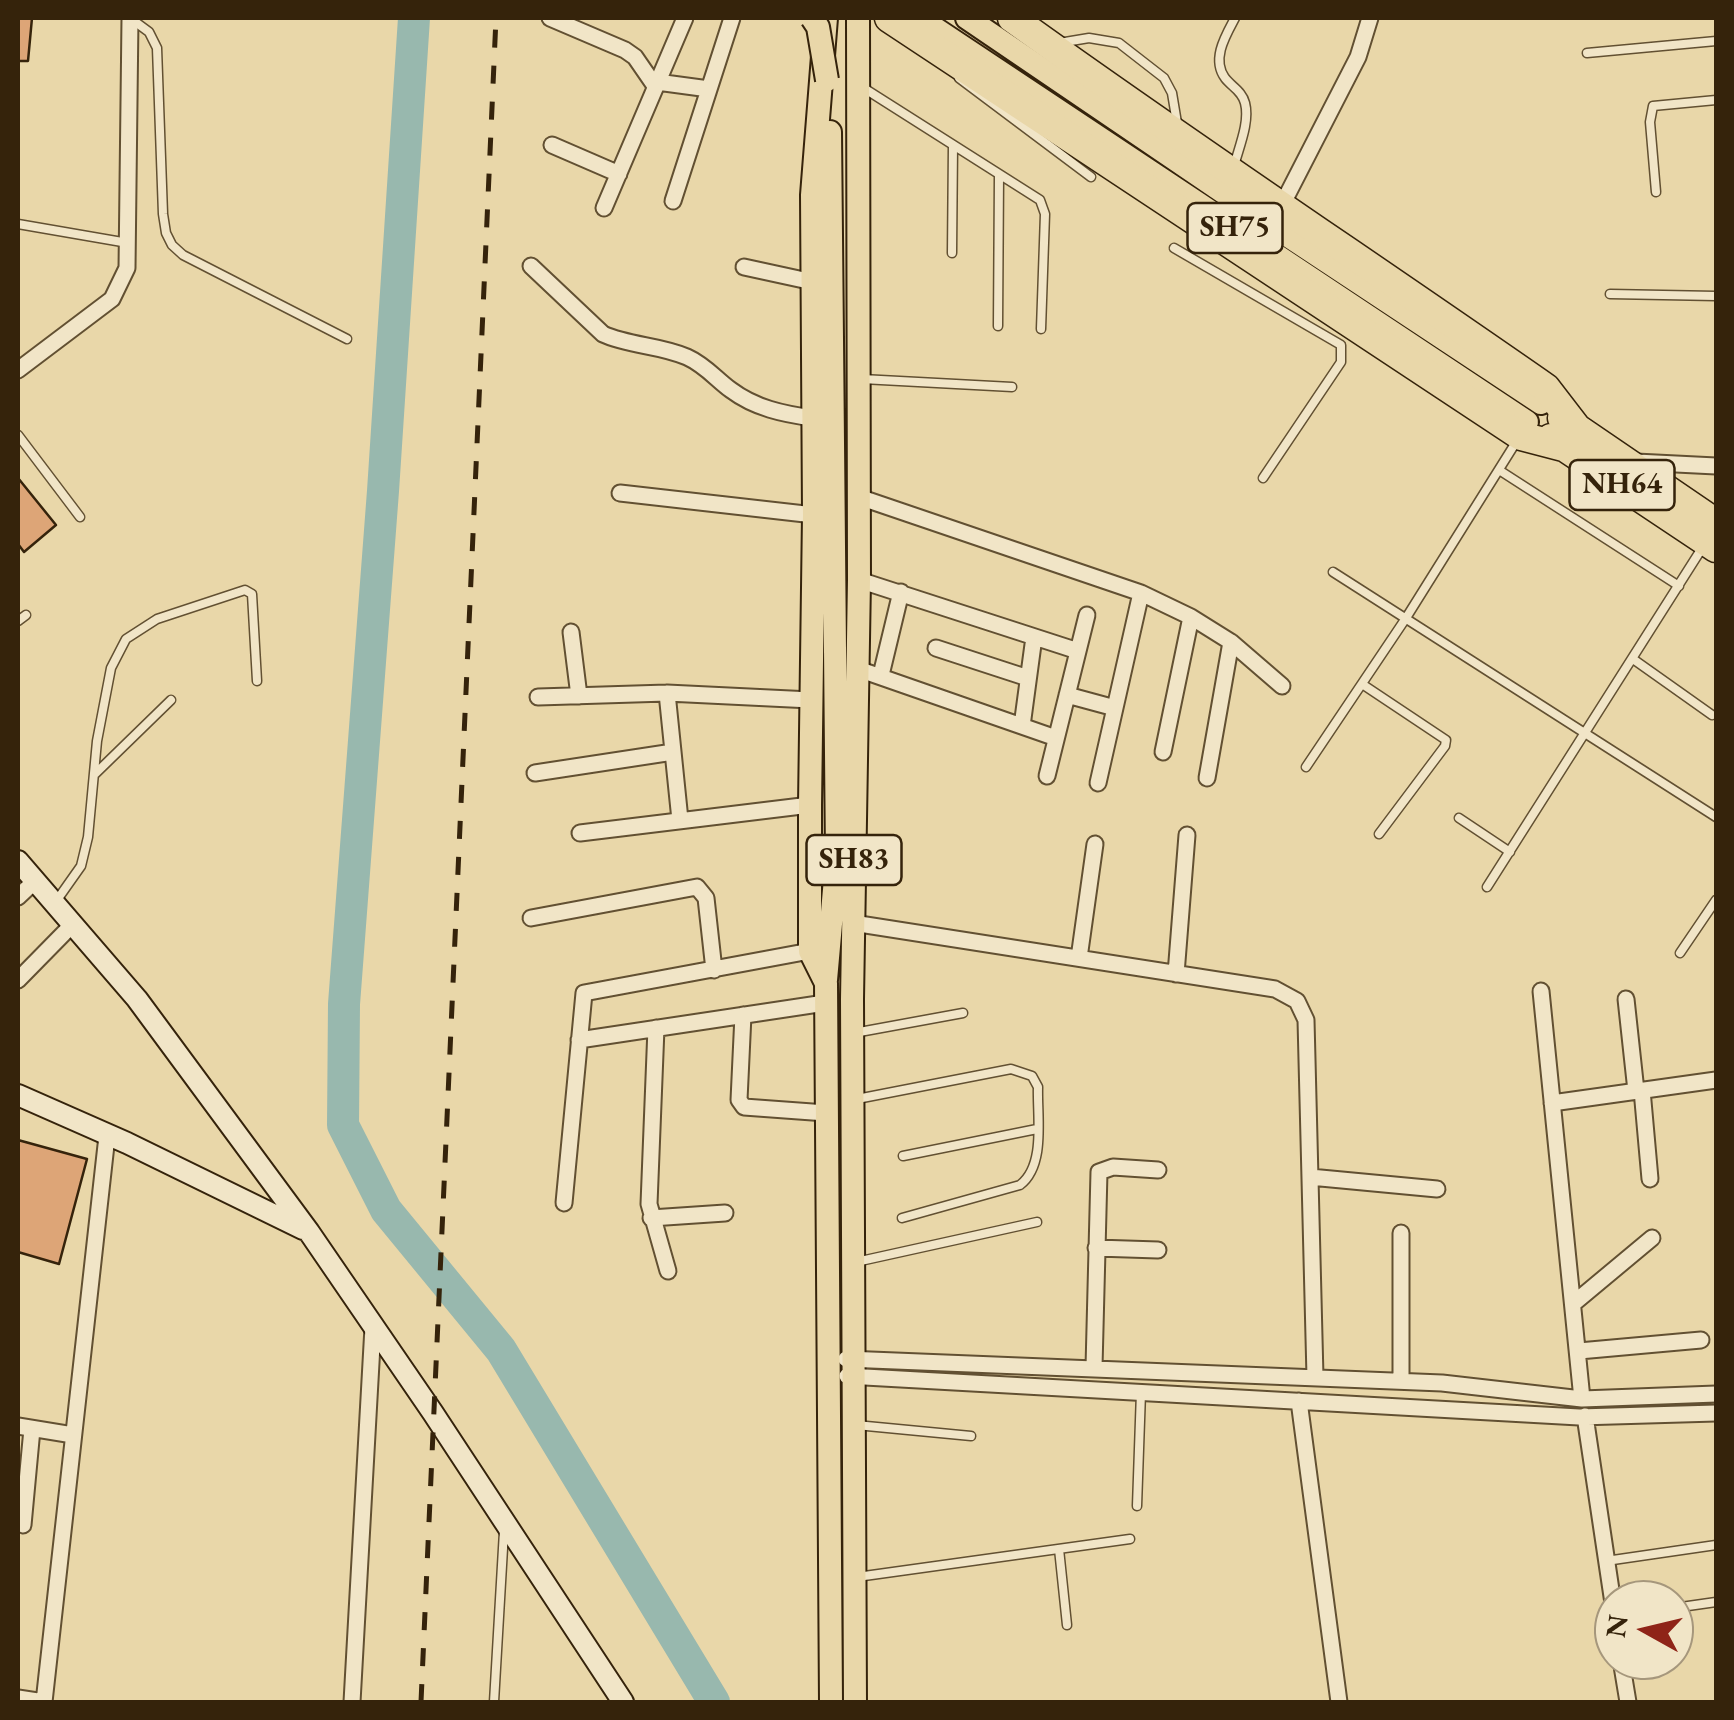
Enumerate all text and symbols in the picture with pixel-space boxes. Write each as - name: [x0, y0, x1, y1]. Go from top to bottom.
- road number: SH75: [1188, 203, 1282, 253]
- road number: NH64: [1570, 460, 1674, 510]
- road number: SH83: [806, 835, 902, 885]
- north arrow: [1594, 1580, 1694, 1680]
- text: N: [1597, 1612, 1636, 1640]

